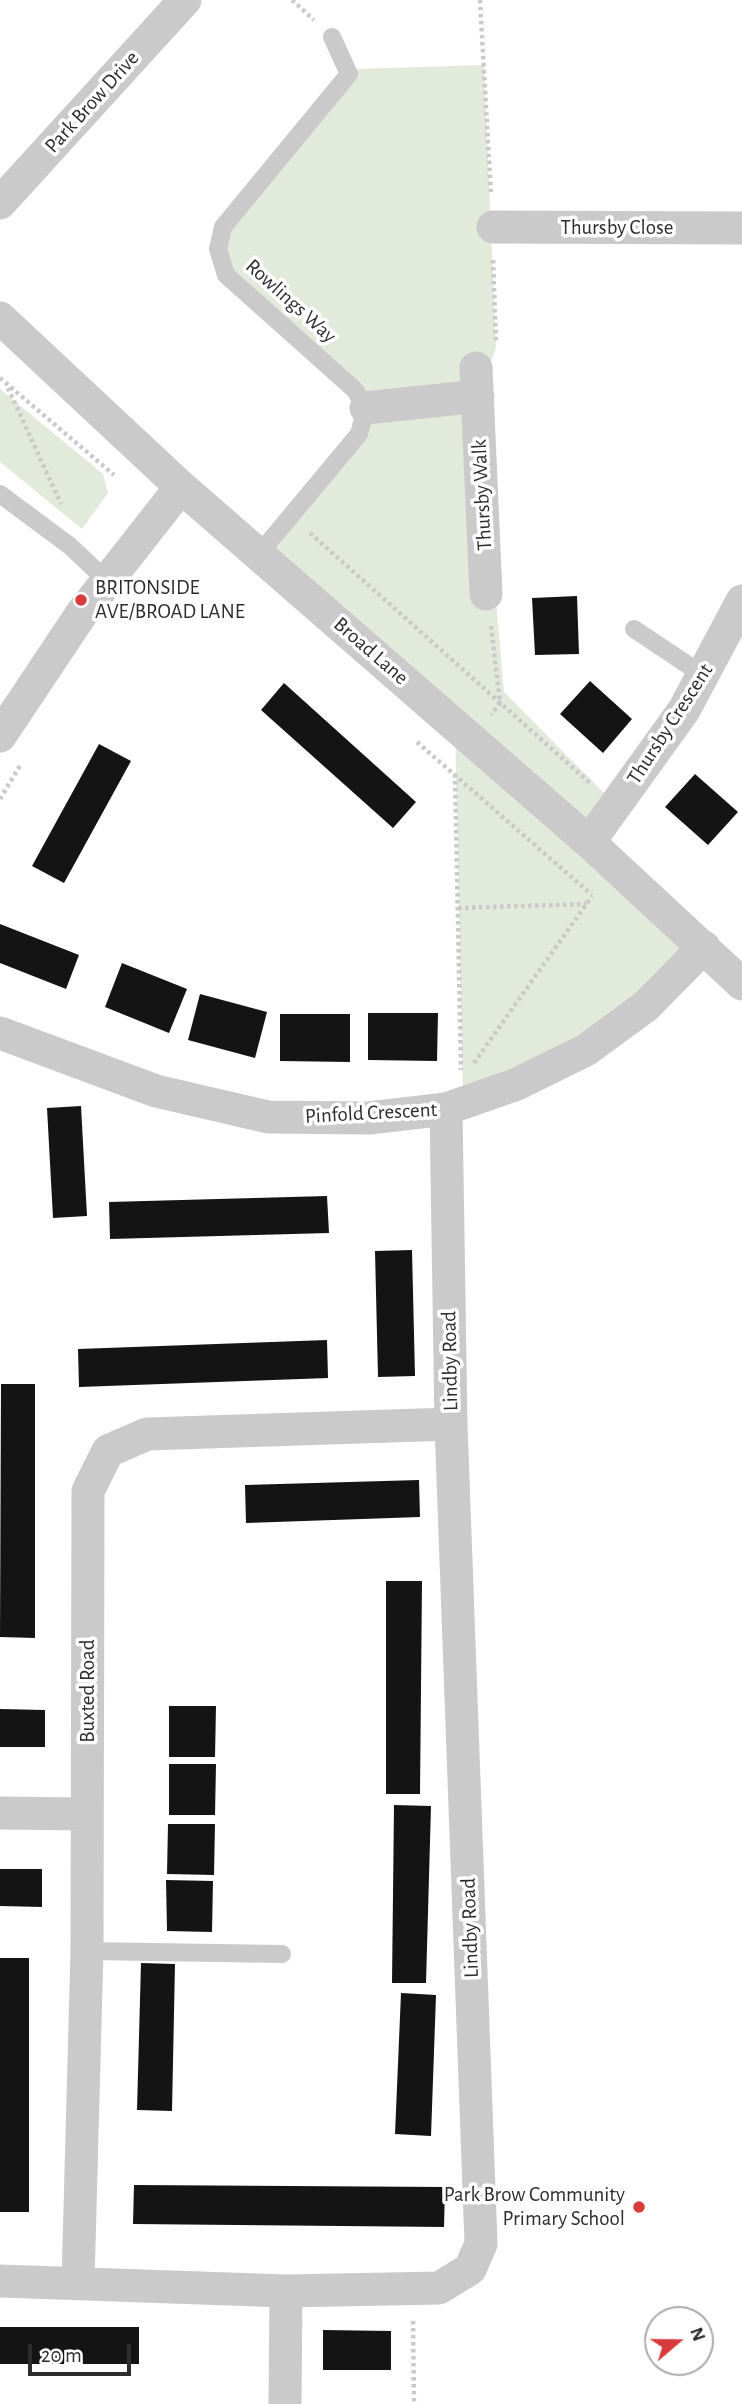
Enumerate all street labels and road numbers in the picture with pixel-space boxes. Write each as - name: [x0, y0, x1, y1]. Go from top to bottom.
- street label: Park Brow Drive: [40, 46, 144, 158]
- street label: Thursby Close: [561, 215, 673, 241]
- street label: Rowlings Way: [240, 254, 342, 348]
- street label: Thursby Walk: [467, 439, 497, 551]
- street label: Broad Lane: [328, 612, 414, 690]
- street label: Thursby Crescent: [622, 659, 718, 789]
- street label: Pinfold Crescent: [304, 1097, 438, 1129]
- street label: Lindby Road: [437, 1311, 463, 1411]
- street label: Buxted Road: [75, 1639, 101, 1743]
- street label: Lindby Road: [456, 1877, 484, 1979]

